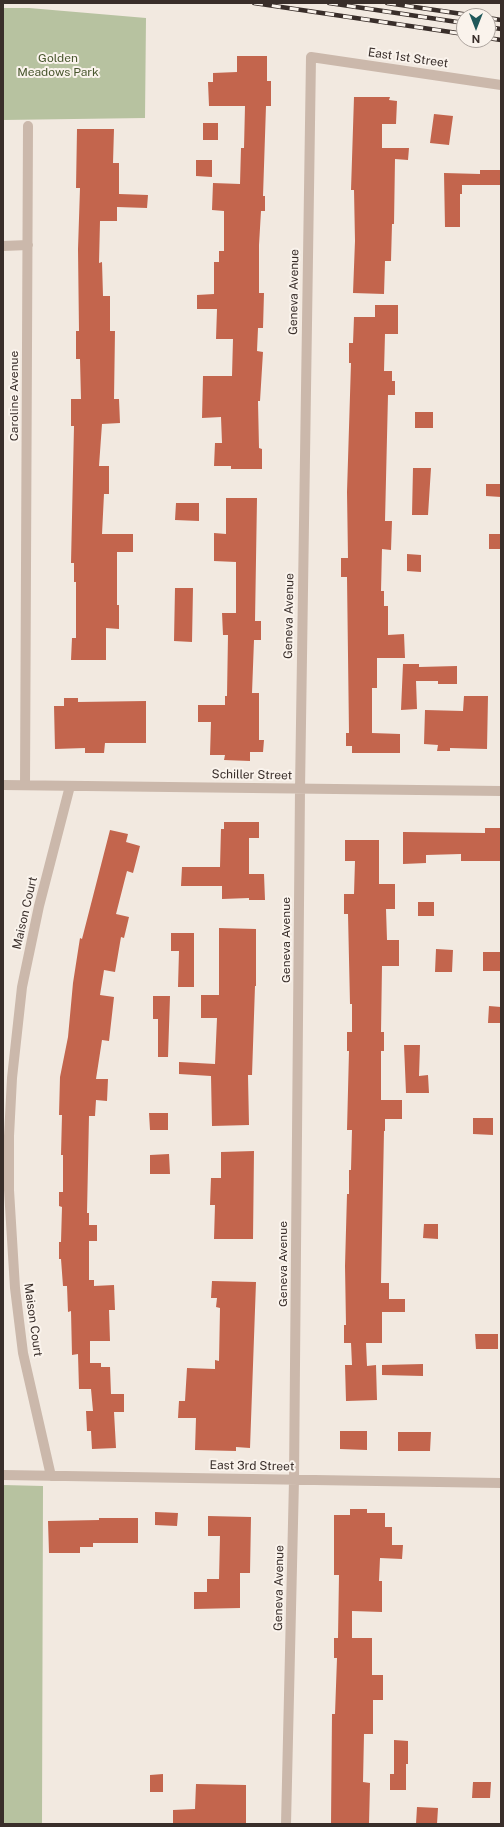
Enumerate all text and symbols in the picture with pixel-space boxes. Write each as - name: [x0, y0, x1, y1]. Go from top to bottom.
- north arrow: [456, 8, 496, 48]
- text: N: [472, 33, 480, 45]
- street label: East 1st Street: [367, 45, 449, 71]
- park label: Golden Meadows Park: [17, 51, 99, 79]
- street label: Geneva Avenue: [286, 249, 302, 335]
- street label: Caroline Avenue: [7, 351, 21, 441]
- street label: Geneva Avenue: [281, 573, 297, 659]
- street label: Schiller Street: [212, 767, 292, 783]
- street label: Maison Court: [10, 875, 40, 951]
- street label: Geneva Avenue: [279, 897, 293, 983]
- street label: Geneva Avenue: [276, 1221, 290, 1307]
- street label: Maison Court: [21, 1282, 45, 1358]
- street label: East 3rd Street: [210, 1458, 294, 1474]
- street label: Geneva Avenue: [271, 1545, 287, 1631]

